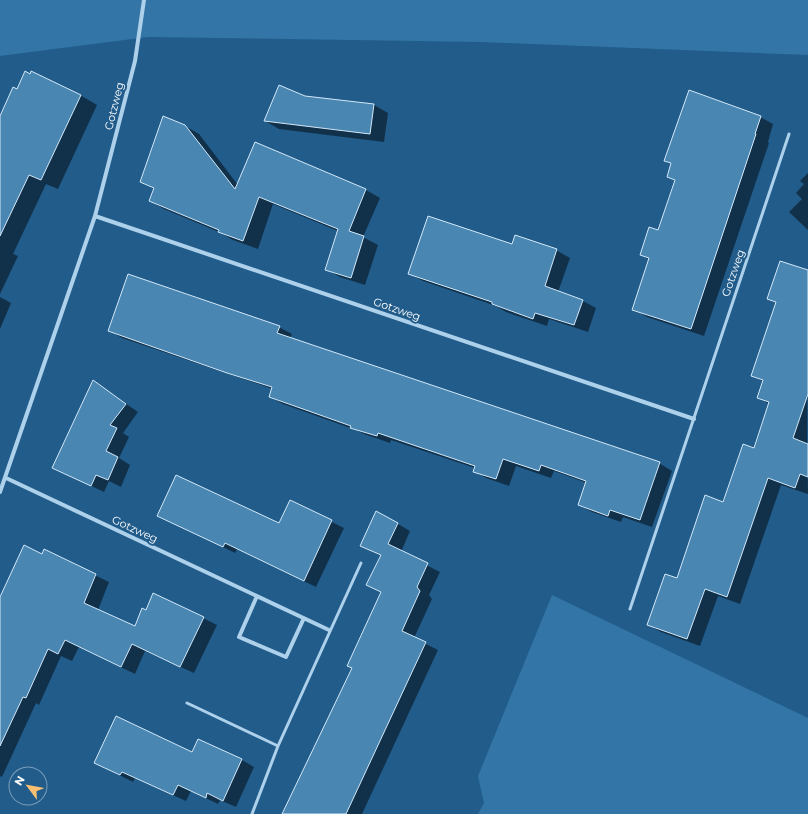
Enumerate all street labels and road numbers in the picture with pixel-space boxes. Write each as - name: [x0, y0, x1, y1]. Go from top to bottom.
- street label: Gotzweg: [101, 81, 127, 131]
- street label: Gotzweg: [718, 248, 748, 298]
- street label: Gotzweg: [372, 294, 422, 324]
- street label: Gotzweg: [110, 512, 160, 546]

